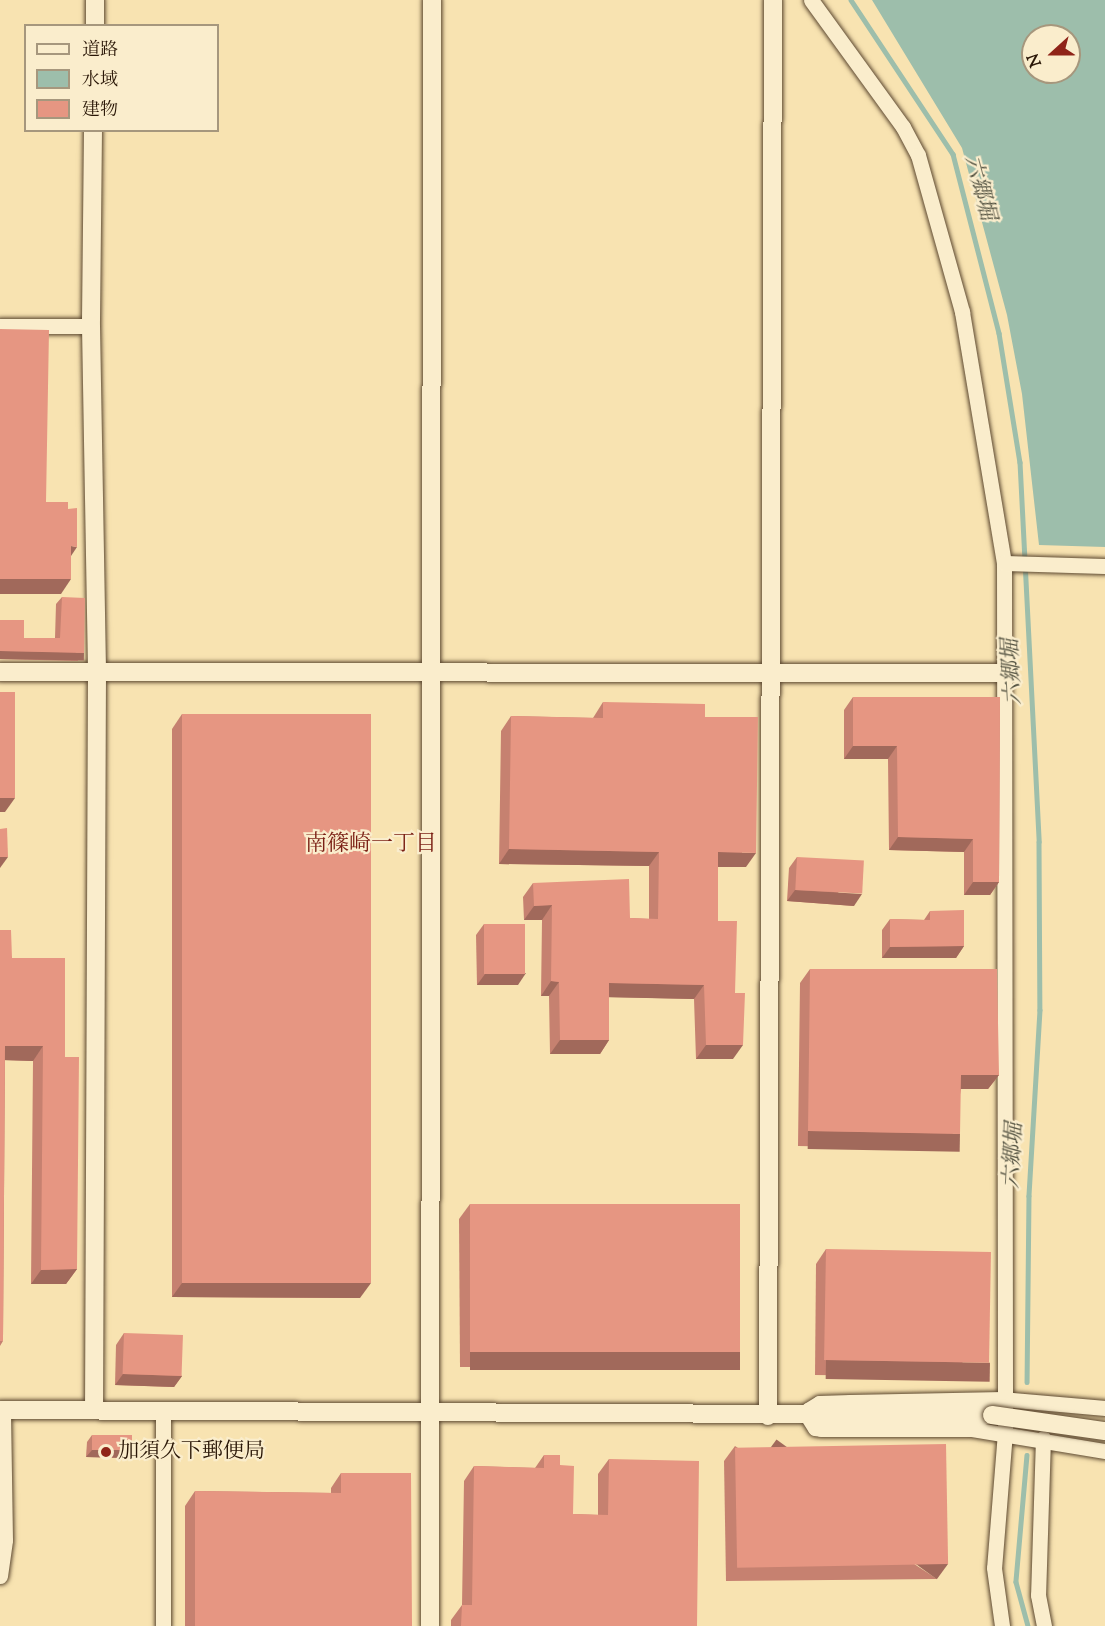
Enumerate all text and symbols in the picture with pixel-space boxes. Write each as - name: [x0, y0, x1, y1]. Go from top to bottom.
- legend: [24, 24, 219, 132]
- north arrow: [1021, 24, 1081, 84]
- text: 道路: [82, 38, 118, 64]
- text: N: [1023, 50, 1049, 70]
- text: 水域: [82, 68, 118, 94]
- text: 建物: [82, 98, 118, 124]
- water label: 六郷堀: [957, 153, 999, 223]
- water label: 六郷堀: [999, 638, 1029, 706]
- district label: 南篠崎一丁目: [305, 833, 437, 859]
- water label: 六郷堀: [1000, 1122, 1030, 1190]
- place label: 加須久下郵便局: [118, 1439, 265, 1465]
- marker: 加須久下郵便局: [99, 1445, 113, 1459]

